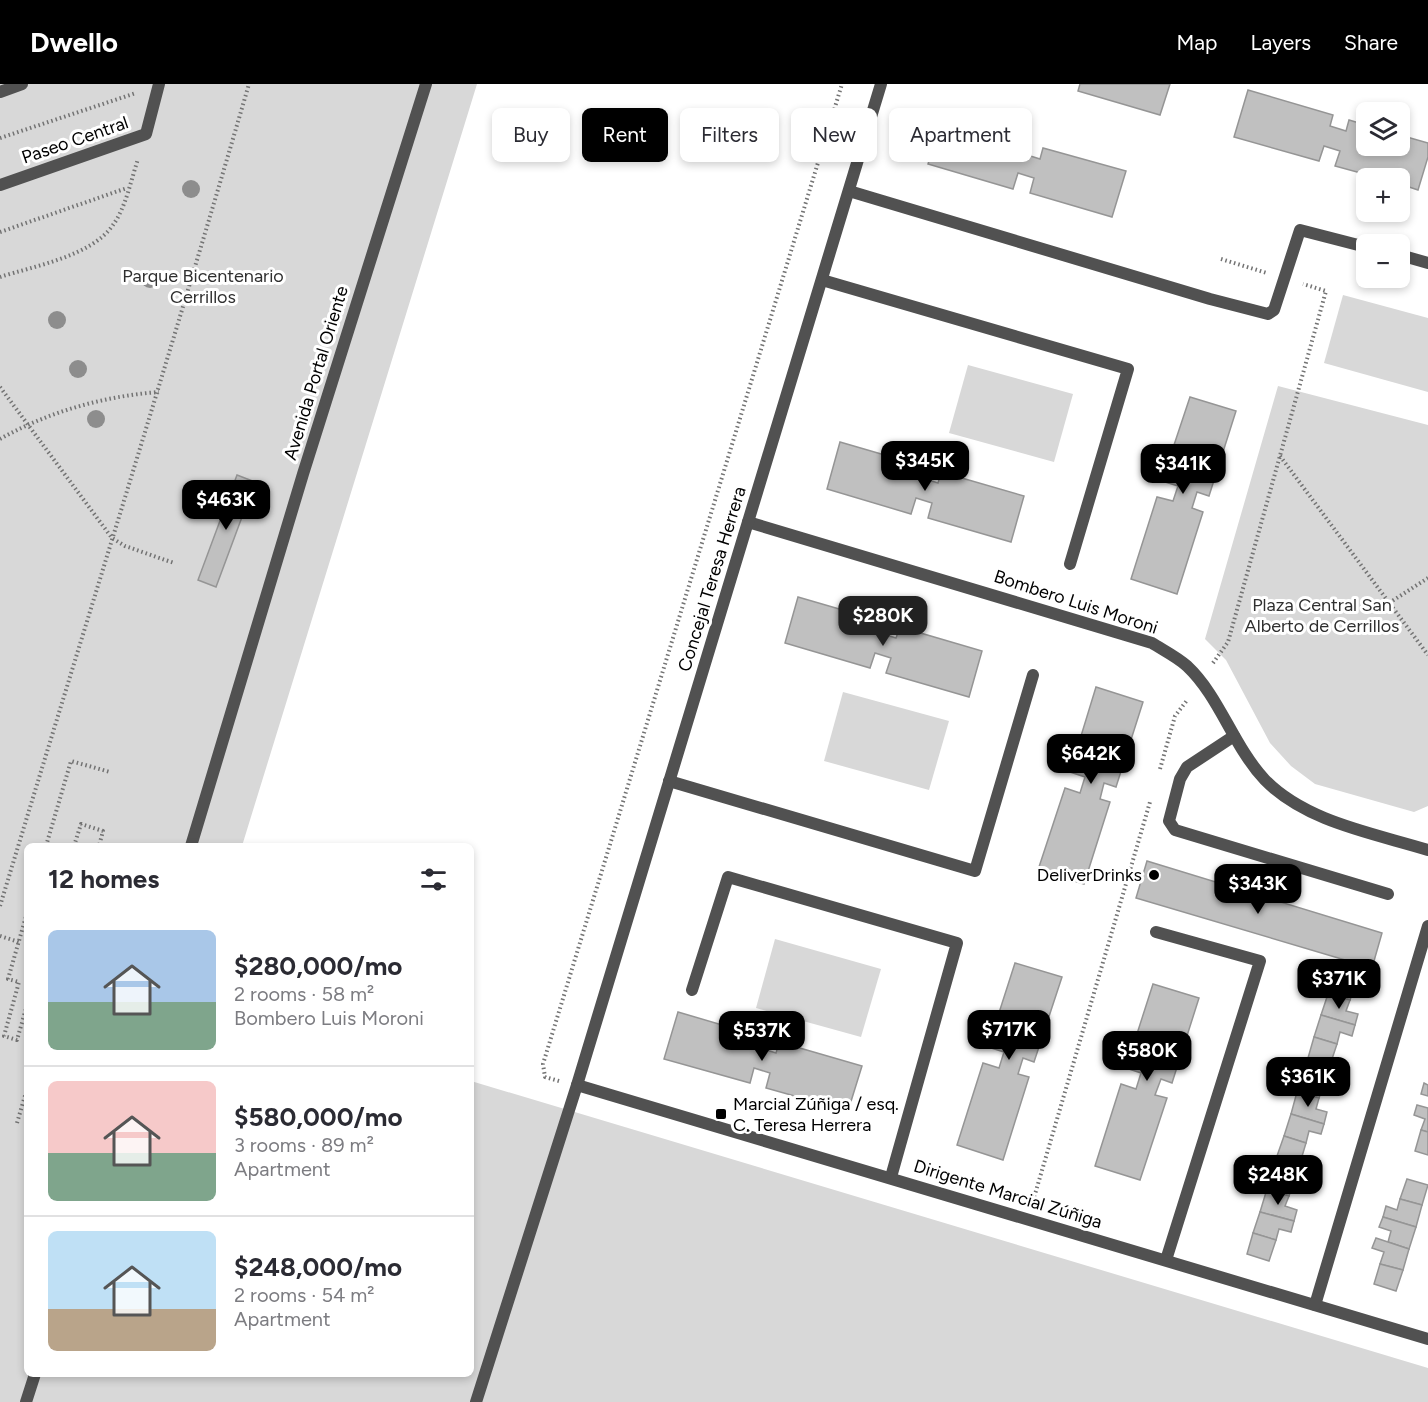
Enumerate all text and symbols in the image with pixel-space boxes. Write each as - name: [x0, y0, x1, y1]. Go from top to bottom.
- text: Dwello: [30, 25, 118, 59]
- text: Map: [1177, 30, 1217, 55]
- text: Layers: [1250, 30, 1311, 55]
- text: Share: [1344, 30, 1398, 55]
- map controls: [1356, 102, 1410, 288]
- button: layers: [1356, 102, 1410, 156]
- chip: Buy: [492, 108, 570, 162]
- chip: Rent: [582, 108, 668, 162]
- chip: Filters: [680, 108, 779, 162]
- chip: New: [791, 108, 877, 162]
- chip: Apartment: [889, 108, 1032, 162]
- street label: Paseo Central: [19, 111, 131, 169]
- button: +: [1356, 168, 1410, 222]
- button: −: [1356, 234, 1410, 288]
- park label: Parque Bicentenario Cerrillos: [122, 265, 284, 308]
- street label: Avenida Portal Oriente: [279, 283, 353, 463]
- pin: $345K: [883, 441, 967, 492]
- pin: $341K: [1141, 444, 1225, 495]
- text: $345K: [895, 448, 955, 472]
- text: $341K: [1155, 451, 1211, 475]
- pin: $463K: [184, 480, 268, 531]
- street label: Concejal Teresa Herrera: [673, 484, 751, 674]
- text: $463K: [196, 487, 256, 511]
- street label: Bombero Luis Moroni: [991, 565, 1161, 639]
- park label: Plaza Central San Alberto de Cerrillos: [1245, 594, 1399, 637]
- pin: $280K: [841, 596, 925, 647]
- text: $280K: [852, 603, 914, 627]
- pin: $642K: [1049, 734, 1133, 785]
- text: $642K: [1061, 741, 1121, 765]
- text: 12 homes: [48, 863, 159, 895]
- icon: filters: [417, 863, 450, 896]
- place label: DeliverDrinks: [1037, 864, 1142, 886]
- pin: $343K: [1216, 864, 1300, 915]
- marker: DeliverDrinks: [1147, 868, 1161, 882]
- text: $343K: [1228, 871, 1288, 895]
- text: $280,000/mo: [234, 950, 402, 982]
- icon: home: [96, 954, 168, 1026]
- pin: $371K: [1297, 959, 1381, 1010]
- text: $371K: [1311, 966, 1367, 990]
- text: 2 rooms · 58 m²: [234, 982, 374, 1006]
- text: Bombero Luis Moroni: [234, 1006, 424, 1030]
- pin: $717K: [967, 1010, 1051, 1061]
- pin: $537K: [720, 1011, 804, 1062]
- text: $717K: [981, 1017, 1037, 1041]
- text: $537K: [733, 1018, 791, 1042]
- pin: $580K: [1105, 1031, 1189, 1082]
- text: $580K: [1116, 1038, 1178, 1062]
- pin: $361K: [1266, 1057, 1350, 1108]
- text: $361K: [1280, 1064, 1336, 1088]
- place label: Marcial Zúñiga / esq. C. Teresa Herrera: [733, 1093, 899, 1136]
- text: $580,000/mo: [234, 1101, 403, 1133]
- icon: home: [96, 1105, 168, 1177]
- marker: Marcial Zúñiga / esq. C. Teresa Herrera: [714, 1107, 728, 1121]
- text: 3 rooms · 89 m²: [234, 1133, 374, 1157]
- street label: Dirigente Marcial Zúñiga: [911, 1155, 1105, 1233]
- pin: $248K: [1236, 1155, 1320, 1206]
- text: Apartment: [234, 1157, 331, 1181]
- text: $248K: [1248, 1162, 1308, 1186]
- text: $248,000/mo: [234, 1251, 402, 1283]
- icon: home: [96, 1255, 168, 1327]
- text: 2 rooms · 54 m²: [234, 1283, 374, 1307]
- text: Apartment: [234, 1307, 331, 1331]

